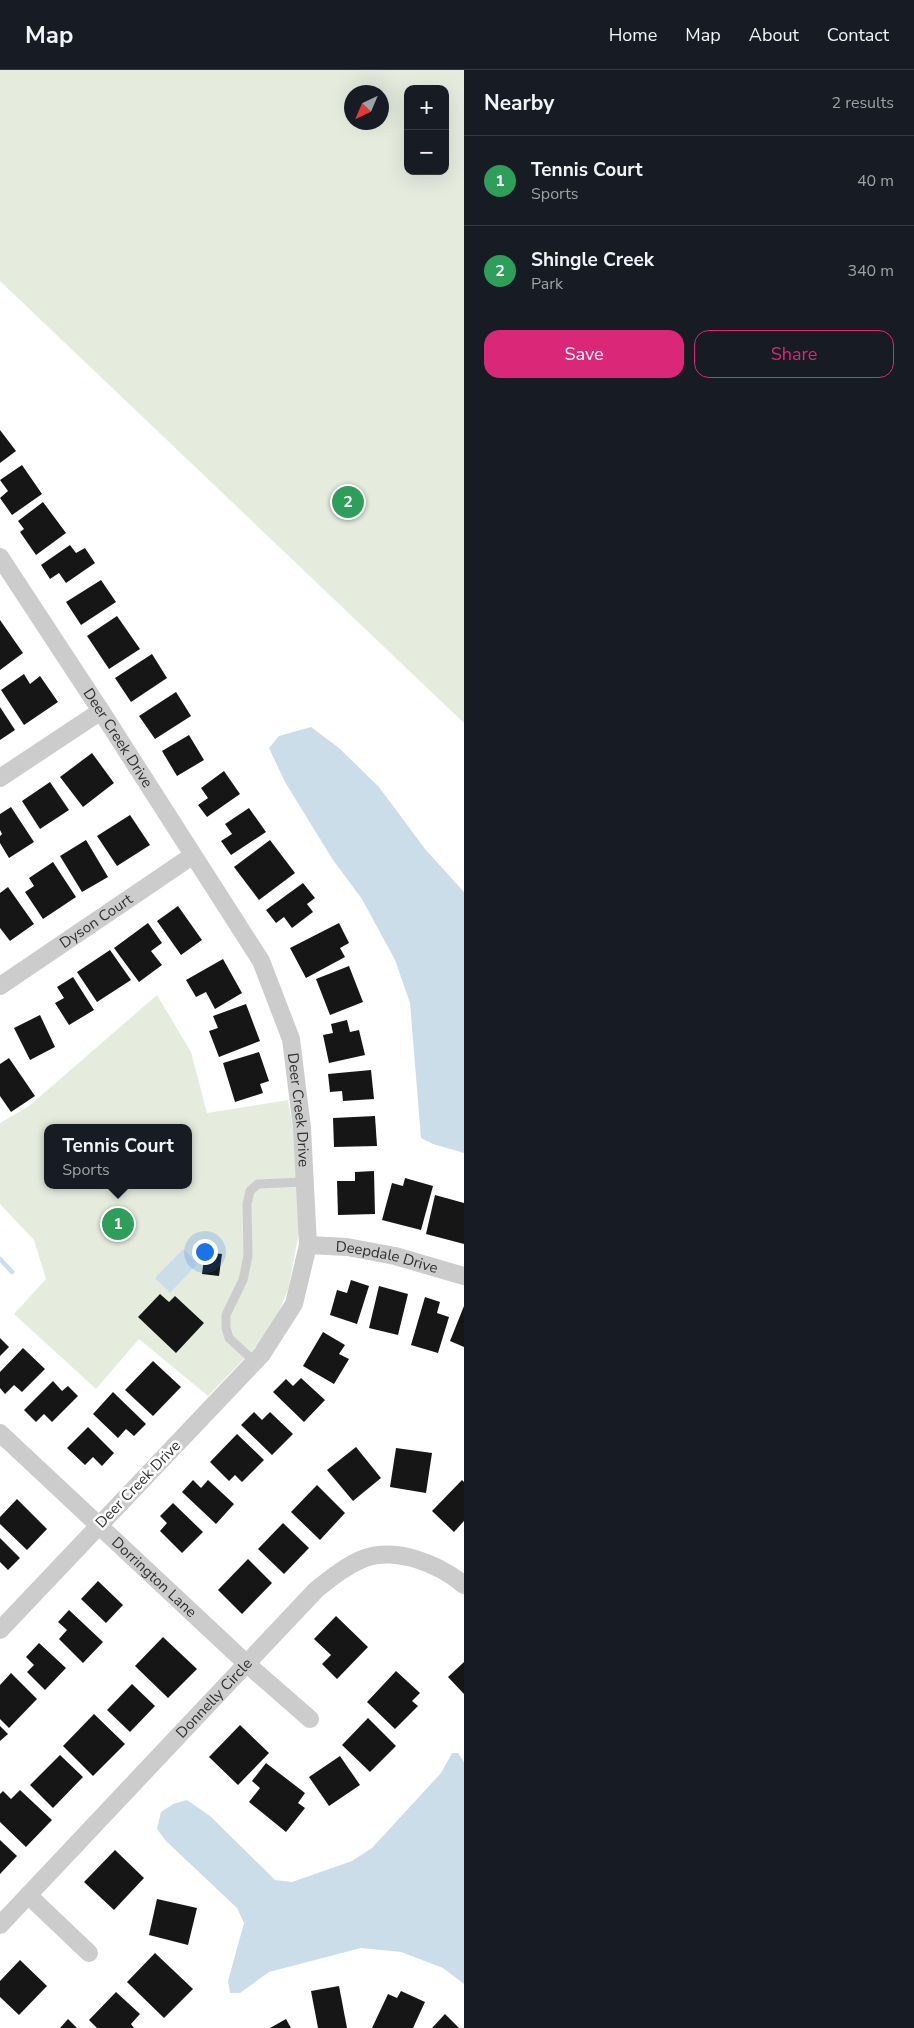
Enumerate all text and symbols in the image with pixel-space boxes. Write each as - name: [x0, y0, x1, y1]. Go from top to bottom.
- text: Map: [25, 19, 73, 51]
- text: Home: [609, 23, 657, 47]
- text: Map: [685, 23, 721, 47]
- text: About: [749, 23, 799, 47]
- text: Contact: [827, 23, 889, 47]
- north arrow: [344, 85, 389, 130]
- map controls: [404, 85, 449, 175]
- button: +: [404, 85, 449, 130]
- text: Nearby: [484, 89, 554, 117]
- text: 2 results: [832, 92, 894, 114]
- button: −: [404, 130, 449, 175]
- text: Tennis Court: [531, 157, 643, 183]
- text: 1: [495, 170, 505, 192]
- text: 40 m: [857, 170, 894, 192]
- text: Sports: [531, 183, 579, 205]
- text: Shingle Creek: [531, 247, 654, 273]
- text: 2: [495, 260, 505, 282]
- text: 340 m: [847, 260, 894, 282]
- text: Park: [531, 273, 563, 295]
- button: Save: [484, 330, 684, 378]
- button: Share: [694, 330, 894, 378]
- pin: 2: [332, 483, 364, 521]
- street label: Deer Creek Drive: [79, 684, 158, 792]
- street label: Dyson Court: [56, 889, 137, 953]
- street label: Deer Creek Drive: [283, 1052, 314, 1168]
- popup: [44, 1124, 192, 1189]
- text: Tennis Court: [62, 1133, 174, 1159]
- text: Sports: [62, 1159, 110, 1181]
- pin: 1: [102, 1205, 134, 1243]
- street label: Deepdale Drive: [335, 1236, 440, 1278]
- your location: [192, 1239, 218, 1265]
- street label: Deer Creek Drive: [91, 1436, 185, 1532]
- street label: Dorrington Lane: [107, 1532, 201, 1622]
- street label: Donnelly Circle: [171, 1654, 257, 1742]

